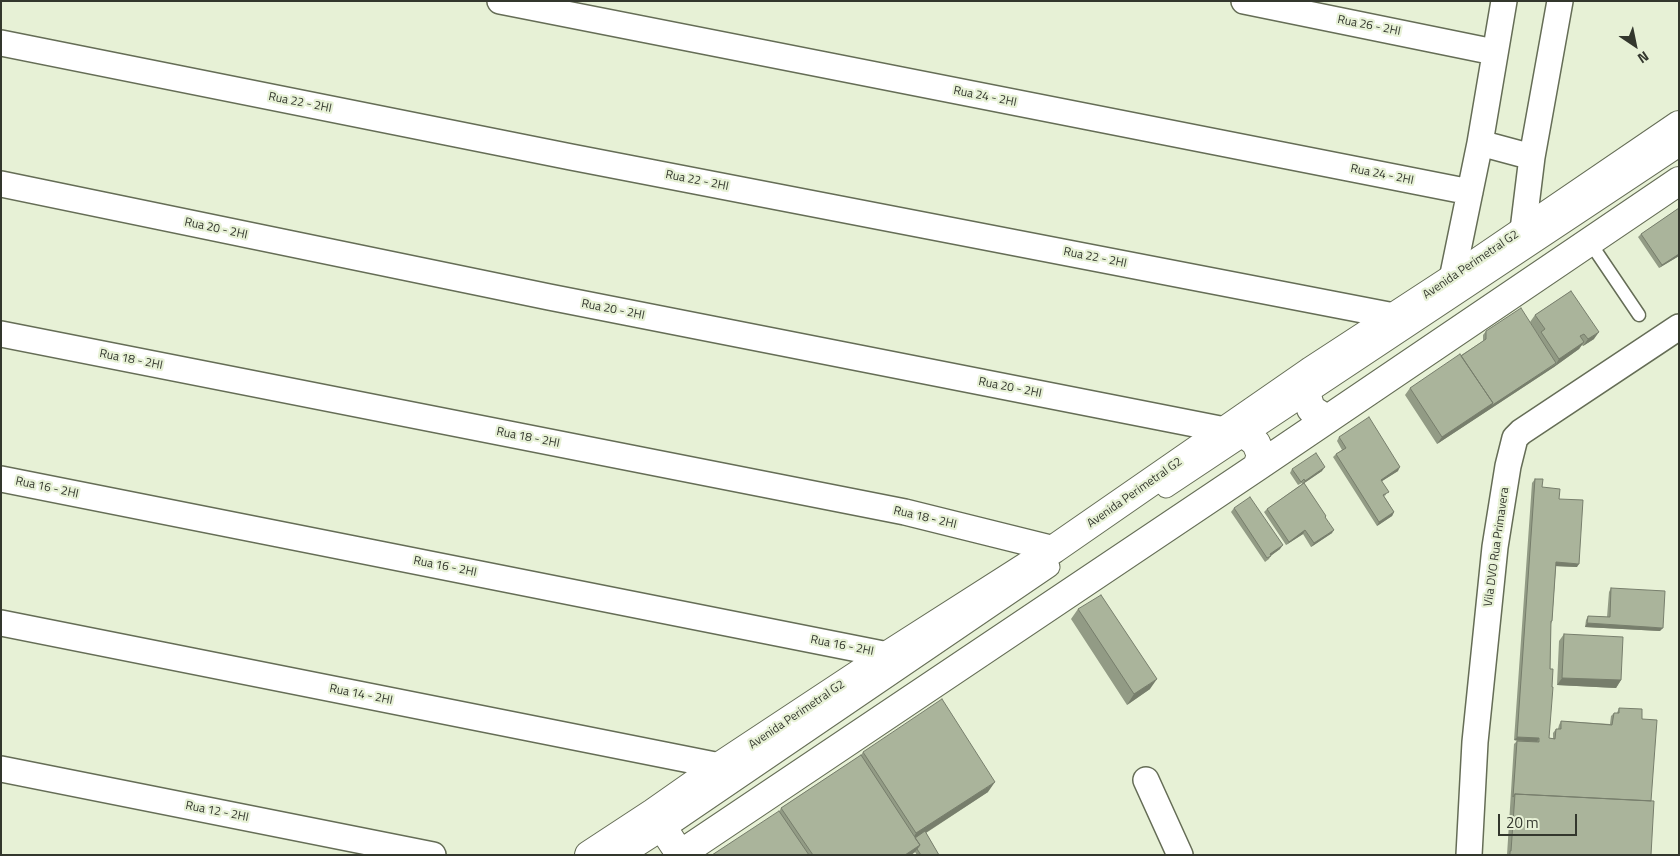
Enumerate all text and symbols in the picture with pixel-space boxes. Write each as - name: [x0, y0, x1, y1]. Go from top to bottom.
- street label: Rua 26 - 2HI: [1336, 13, 1402, 39]
- north arrow: [1610, 20, 1660, 70]
- text: N: [1634, 46, 1654, 69]
- street label: Rua 24 - 2HI: [952, 84, 1018, 110]
- street label: Rua 22 - 2HI: [267, 90, 333, 116]
- street label: Rua 24 - 2HI: [1349, 162, 1415, 188]
- street label: Rua 22 - 2HI: [664, 168, 730, 194]
- street label: Rua 20 - 2HI: [183, 215, 249, 243]
- street label: Avenida Perimetral G2: [1420, 228, 1522, 302]
- street label: Rua 22 - 2HI: [1062, 245, 1128, 271]
- street label: Rua 20 - 2HI: [580, 297, 646, 323]
- street label: Rua 18 - 2HI: [98, 347, 164, 373]
- street label: Rua 20 - 2HI: [977, 375, 1043, 401]
- street label: Rua 18 - 2HI: [495, 425, 561, 451]
- street label: Avenida Perimetral G2: [1085, 455, 1185, 531]
- street label: Rua 16 - 2HI: [14, 474, 80, 502]
- street label: Vila DVO Rua Primavera: [1482, 486, 1512, 608]
- street label: Rua 18 - 2HI: [892, 504, 958, 532]
- street label: Rua 16 - 2HI: [412, 554, 478, 580]
- street label: Rua 16 - 2HI: [809, 633, 875, 659]
- street label: Avenida Perimetral G2: [746, 678, 848, 752]
- street label: Rua 14 - 2HI: [328, 682, 394, 708]
- street label: Rua 12 - 2HI: [184, 799, 250, 825]
- scale bar: [1500, 804, 1579, 836]
- text: 20 m: [1506, 811, 1539, 834]

